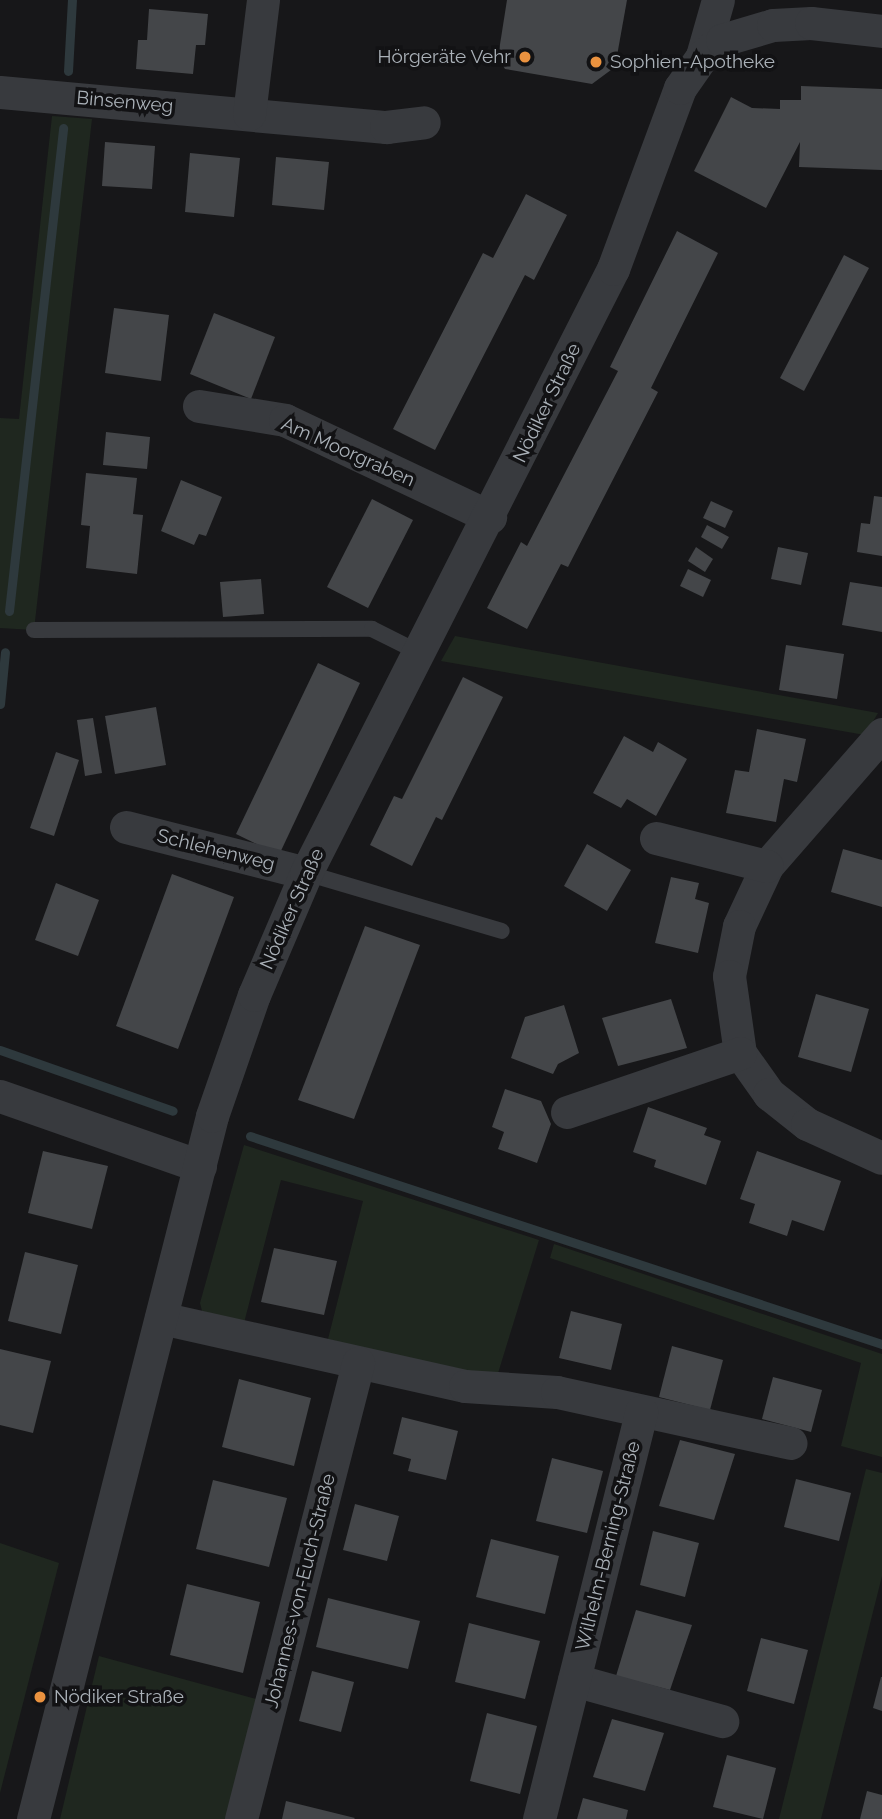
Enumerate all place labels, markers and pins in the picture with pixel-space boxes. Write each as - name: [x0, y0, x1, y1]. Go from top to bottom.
- place label: Hörgeräte Vehr: [377, 46, 511, 68]
- marker: Hörgeräte Vehr: [517, 49, 533, 65]
- place label: Sophien-Apotheke: [610, 51, 775, 73]
- marker: Sophien-Apotheke: [588, 54, 604, 70]
- place label: Nödiker Straße: [54, 1686, 184, 1708]
- marker: Nödiker Straße: [32, 1689, 48, 1705]

